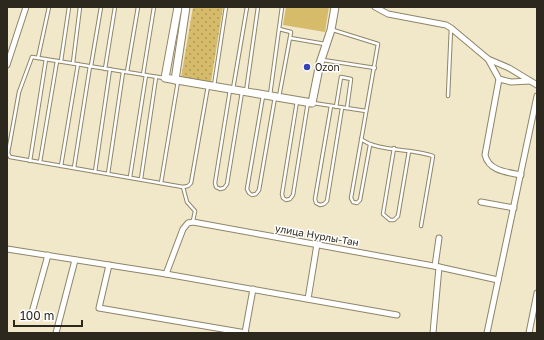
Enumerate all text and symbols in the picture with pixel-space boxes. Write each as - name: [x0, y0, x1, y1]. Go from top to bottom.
- place label: Ozon: [315, 61, 340, 73]
- marker: Ozon: [302, 62, 312, 72]
- street label: улица Нурлы-Тан: [274, 222, 360, 248]
- scale bar: [14, 302, 82, 328]
- text: 100 m: [20, 308, 54, 323]

